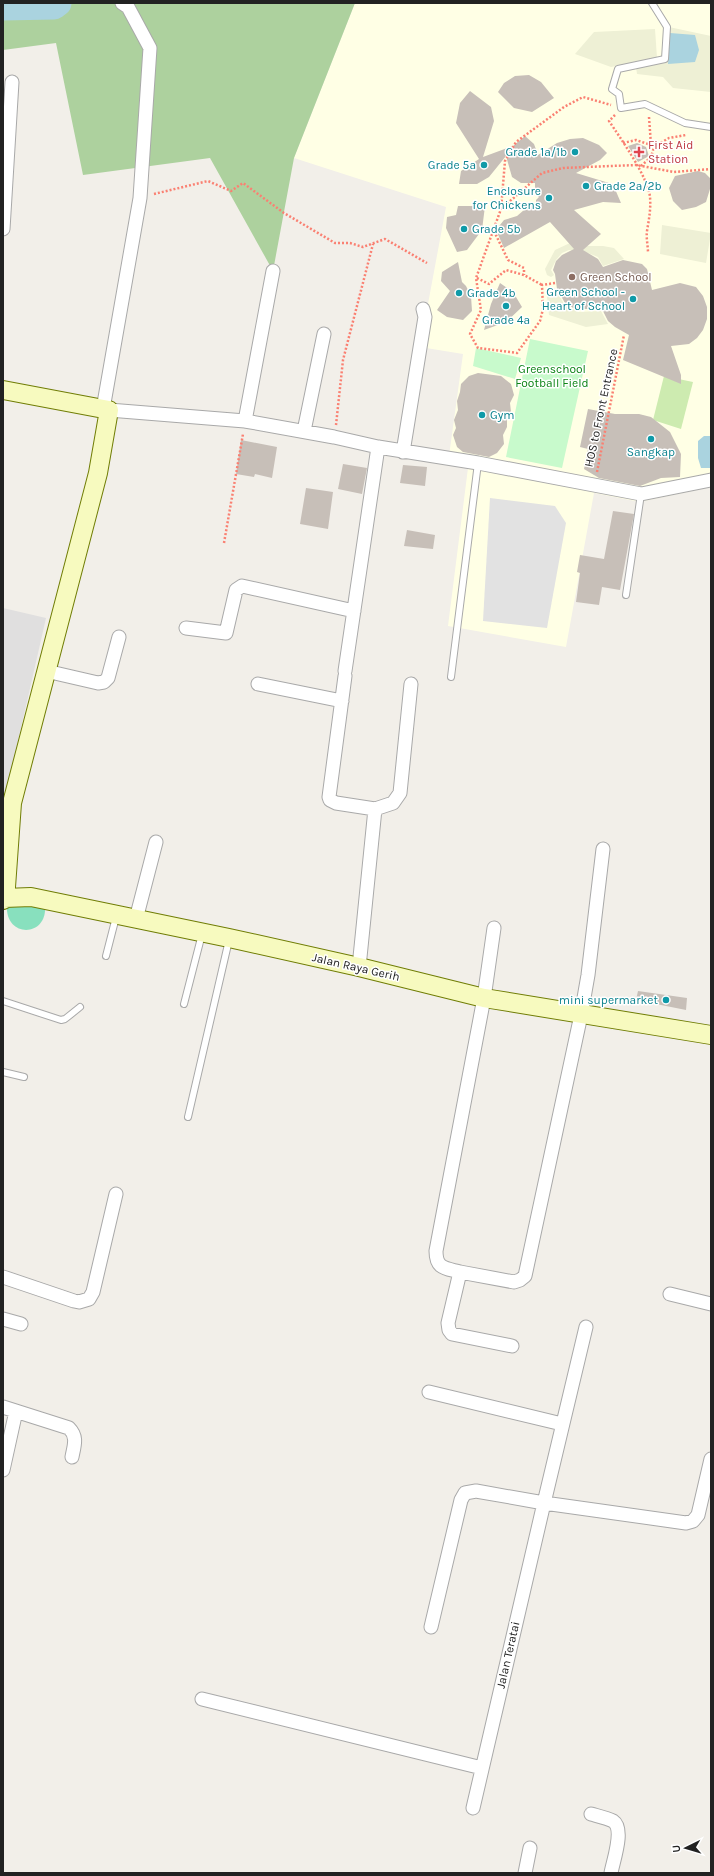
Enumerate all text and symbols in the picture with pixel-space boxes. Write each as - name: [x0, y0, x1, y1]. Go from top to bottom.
- place label: First Aid Station: [648, 138, 693, 166]
- place label: Grade 1a/1b: [505, 145, 567, 159]
- marker: First Aid Station: [633, 146, 645, 158]
- marker: Grade 1a/1b: [570, 147, 580, 157]
- place label: Grade 5a: [428, 158, 476, 172]
- marker: Grade 5a: [479, 160, 489, 170]
- place label: Grade 2a/2b: [594, 179, 662, 193]
- marker: Grade 2a/2b: [581, 181, 591, 191]
- place label: Enclosure for Chickens: [472, 184, 541, 212]
- marker: Enclosure for Chickens: [544, 193, 554, 203]
- place label: Grade 5b: [472, 222, 521, 236]
- marker: Grade 5b: [459, 224, 469, 234]
- place label: Green School: [580, 270, 652, 284]
- marker: Green School: [567, 272, 577, 282]
- place label: Green School - Heart of School: [542, 285, 625, 313]
- place label: Grade 4b: [467, 286, 516, 300]
- marker: Grade 4b: [454, 288, 464, 298]
- marker: Green School - Heart of School: [628, 294, 638, 304]
- marker: Grade 4a: [501, 301, 511, 311]
- place label: Grade 4a: [482, 313, 530, 327]
- street label: HOS to Front Entrance: [582, 348, 620, 468]
- park label: Greenschool Football Field: [515, 362, 589, 390]
- place label: Gym: [490, 408, 515, 422]
- marker: Gym: [477, 410, 487, 420]
- marker: Sangkap: [646, 434, 656, 444]
- place label: Sangkap: [627, 445, 675, 459]
- street label: Jalan Raya Gerih: [311, 950, 401, 984]
- place label: mini supermarket: [559, 993, 658, 1007]
- marker: mini supermarket: [661, 995, 671, 1005]
- street label: Jalan Teratai: [493, 1620, 523, 1690]
- north arrow: [666, 1828, 706, 1868]
- text: U: [670, 1844, 683, 1853]

